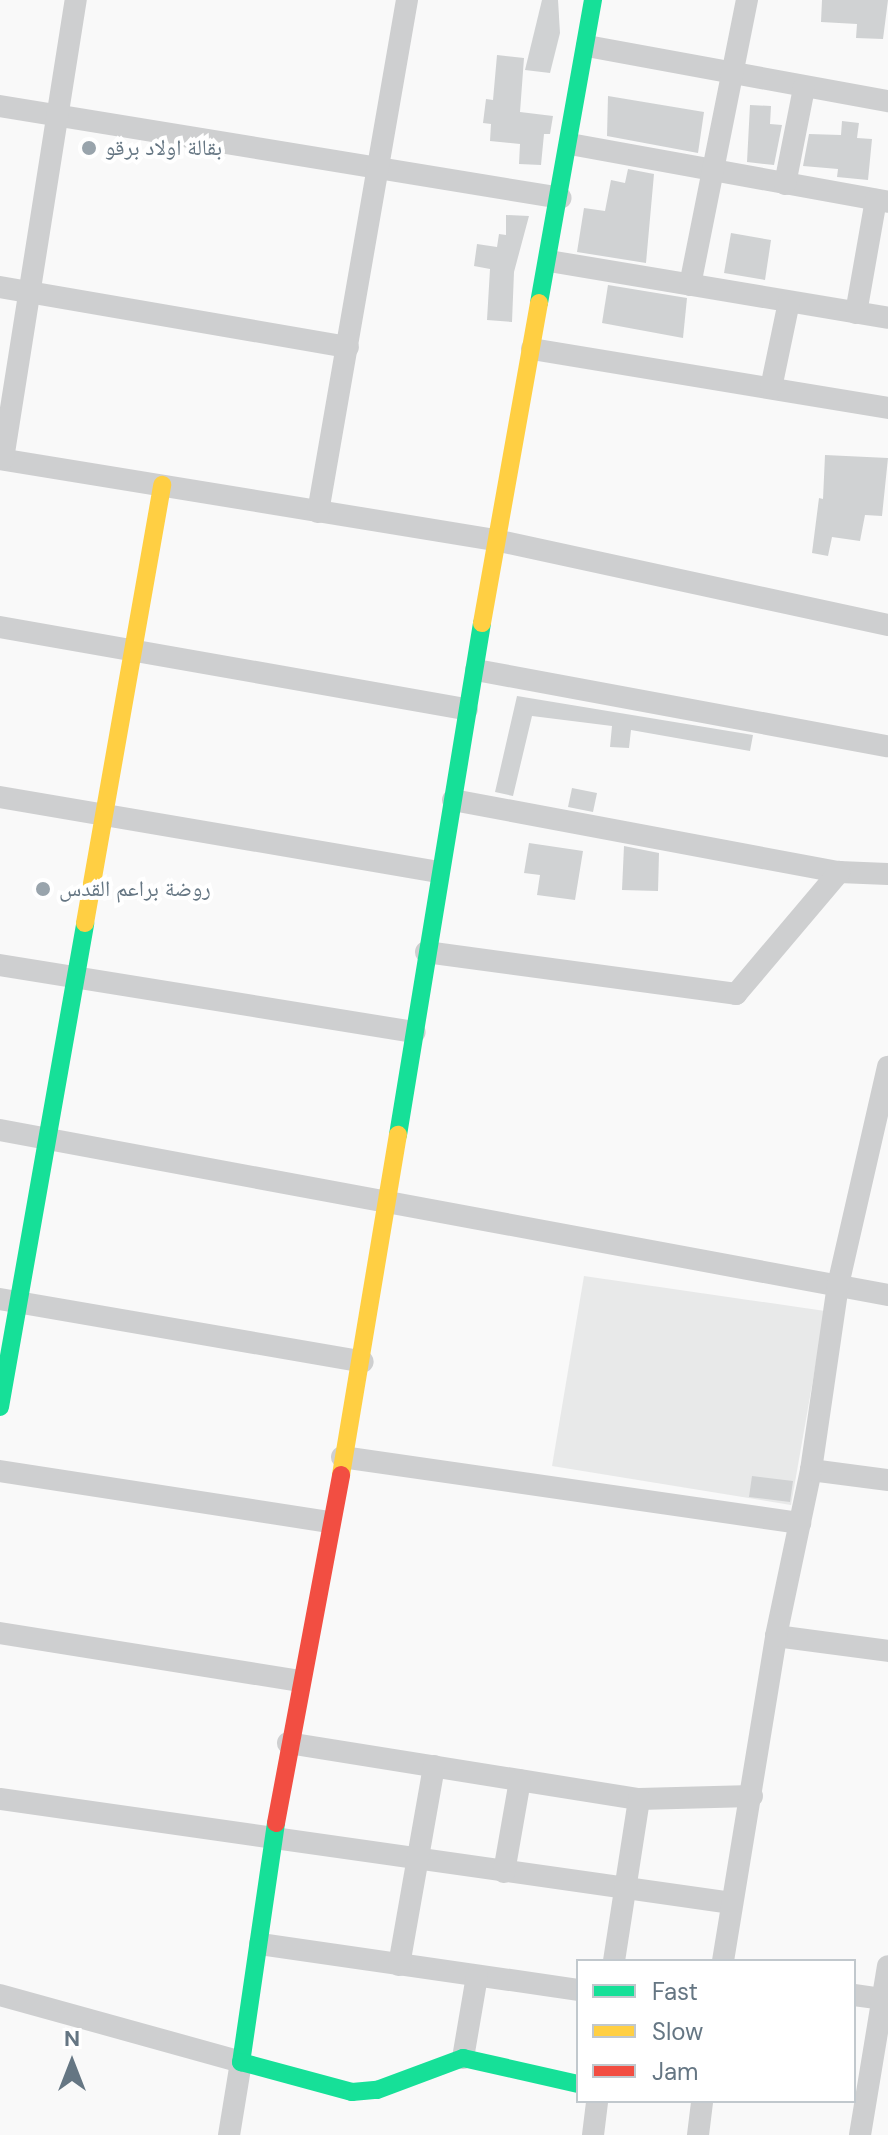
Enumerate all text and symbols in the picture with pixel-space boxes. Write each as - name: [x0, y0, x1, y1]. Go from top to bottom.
- place label: بقالة اولاد برقو: [105, 135, 222, 161]
- marker: بقالة اولاد برقو: [80, 139, 98, 157]
- place label: روضة براعم القدس: [59, 876, 211, 902]
- marker: روضة براعم القدس: [34, 880, 52, 898]
- legend: [576, 1959, 856, 2103]
- text: Fast: [652, 1976, 698, 2007]
- text: Slow: [652, 2016, 703, 2047]
- north arrow: [32, 2023, 112, 2103]
- text: N: [64, 2024, 80, 2053]
- text: Jam: [652, 2056, 698, 2087]

